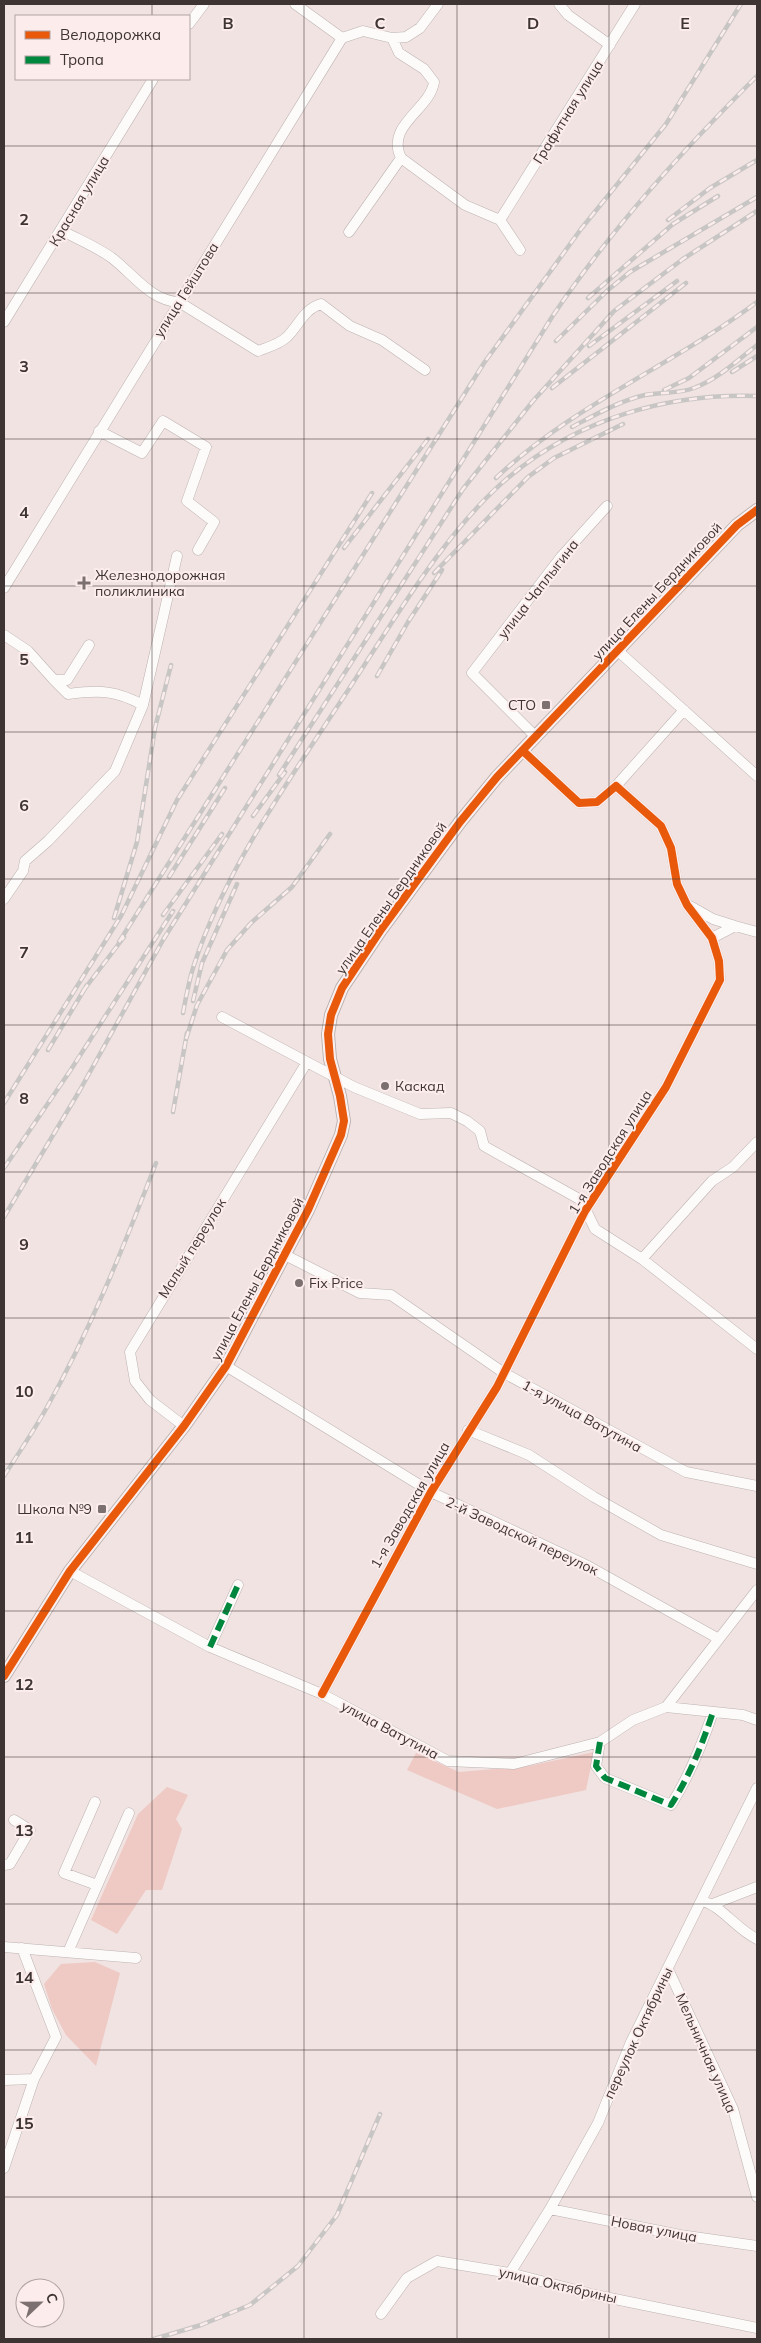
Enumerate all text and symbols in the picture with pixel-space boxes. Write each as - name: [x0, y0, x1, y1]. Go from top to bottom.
- text: B: [222, 13, 234, 33]
- text: C: [375, 13, 386, 33]
- text: D: [527, 13, 539, 33]
- text: E: [680, 13, 690, 33]
- legend: [15, 15, 190, 80]
- text: Велодорожка: [60, 25, 161, 44]
- text: Тропа: [60, 50, 104, 69]
- street label: Графитная улица: [529, 57, 607, 167]
- street label: Красная улица: [45, 152, 113, 250]
- text: 2: [19, 209, 29, 229]
- street label: улица Гейштова: [150, 239, 222, 341]
- text: 3: [19, 356, 29, 376]
- text: 4: [19, 502, 29, 522]
- street label: улица Елены Бердниковой: [588, 518, 726, 664]
- street label: улица Чаплыгина: [494, 536, 582, 642]
- place label: Железнодорожная поликлиника: [95, 566, 225, 600]
- marker: Железнодорожная поликлиника: [77, 576, 91, 590]
- text: 5: [19, 649, 29, 669]
- place label: СТО: [508, 696, 536, 714]
- marker: СТО: [540, 699, 552, 711]
- text: 6: [19, 795, 29, 815]
- street label: улица Елены Бердниковой: [331, 818, 451, 978]
- text: 7: [19, 942, 29, 962]
- place label: Каскад: [395, 1077, 445, 1095]
- marker: Каскад: [379, 1080, 391, 1092]
- street label: 1-я Заводская улица: [564, 1087, 656, 1217]
- text: 8: [19, 1088, 29, 1108]
- street label: Малый переулок: [154, 1194, 230, 1301]
- street label: улица Елены Бердниковой: [206, 1194, 308, 1364]
- text: 9: [19, 1234, 29, 1254]
- place label: Fix Price: [309, 1274, 363, 1292]
- marker: Fix Price: [293, 1277, 305, 1289]
- street label: 1-я улица Ватутина: [519, 1376, 645, 1456]
- text: 10: [14, 1381, 34, 1401]
- street label: 1-я Заводская улица: [366, 1439, 454, 1571]
- street label: 2-й Заводской переулок: [443, 1493, 602, 1580]
- place label: Школа №9: [17, 1500, 92, 1518]
- marker: Школа №9: [96, 1503, 108, 1515]
- text: 11: [14, 1527, 34, 1547]
- text: 12: [14, 1674, 34, 1694]
- street label: улица Ватутина: [338, 1697, 442, 1763]
- text: 13: [14, 1820, 34, 1840]
- street label: переулок Октябрины: [600, 1964, 676, 2102]
- text: 14: [14, 1967, 34, 1987]
- street label: Мельничная улица: [671, 1990, 741, 2116]
- text: 15: [14, 2113, 34, 2133]
- street label: Новая улица: [609, 2212, 699, 2246]
- street label: улица Октябрины: [497, 2263, 619, 2307]
- north arrow: [15, 2278, 65, 2328]
- text: С: [42, 2290, 62, 2306]

